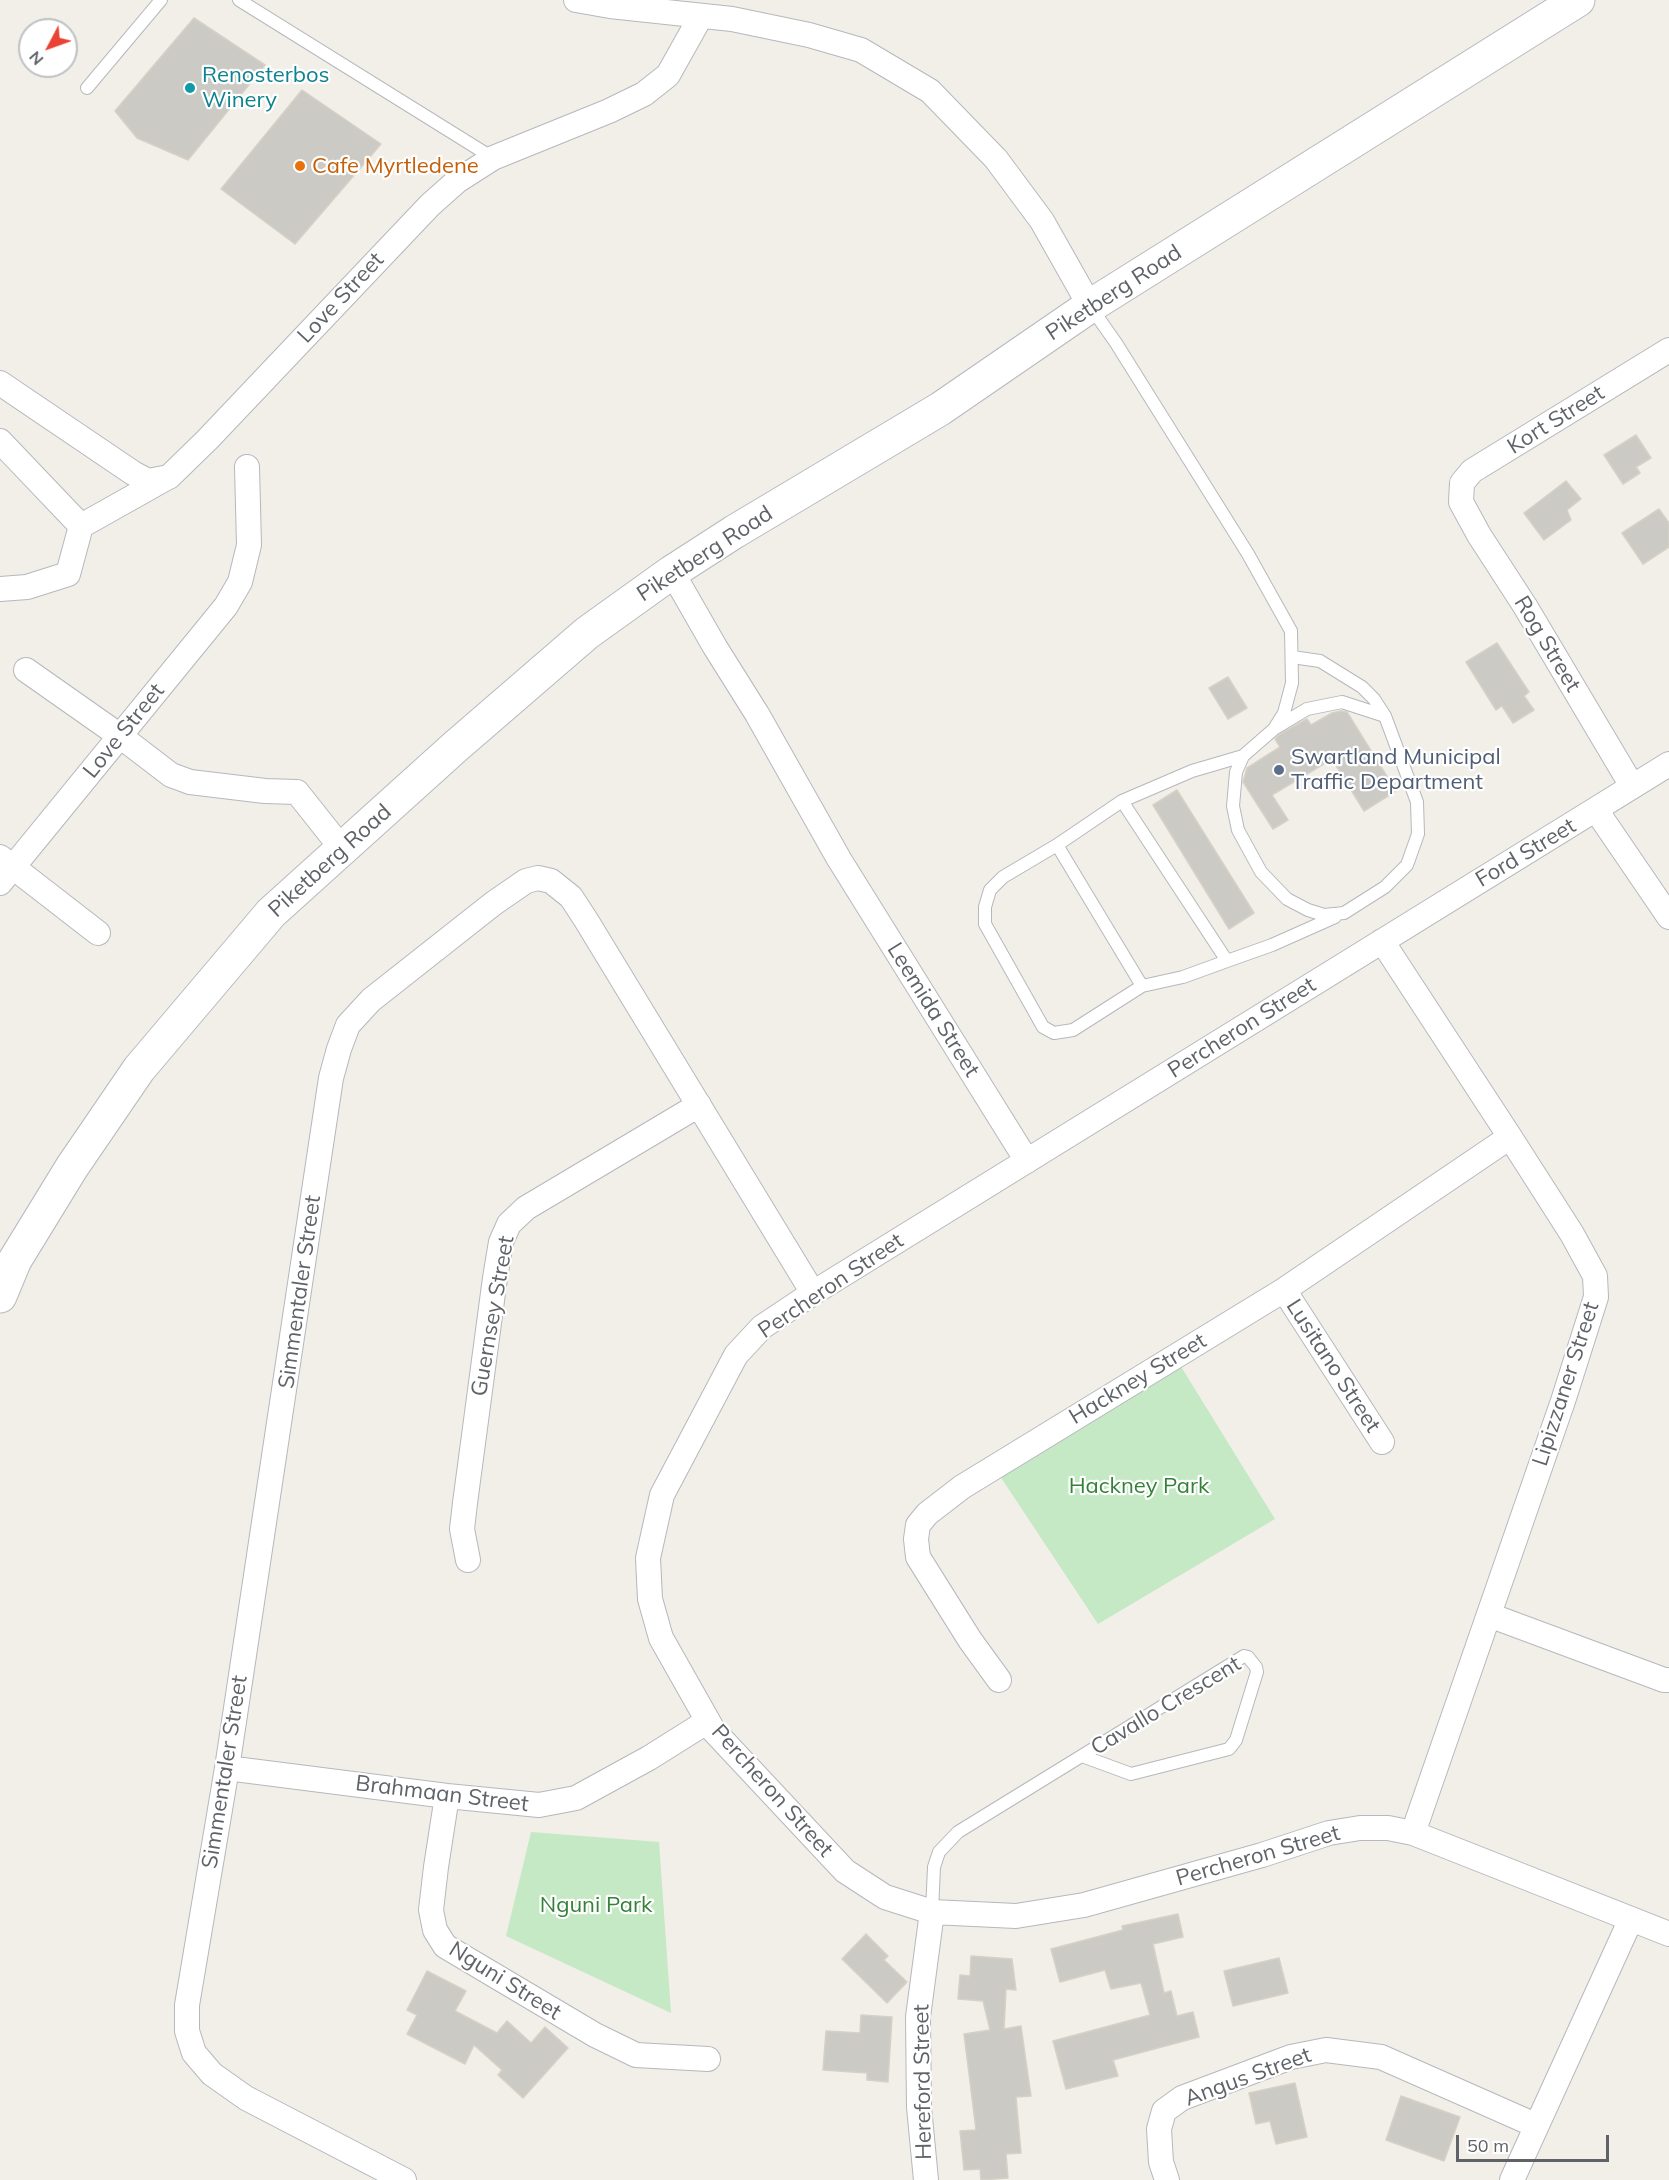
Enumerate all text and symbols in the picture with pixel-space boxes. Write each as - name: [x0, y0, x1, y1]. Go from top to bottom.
- north arrow: [18, 18, 78, 78]
- text: N: [24, 47, 47, 70]
- place label: Renosterbos Winery: [202, 62, 329, 113]
- marker: Renosterbos Winery: [183, 81, 197, 95]
- place label: Cafe Myrtledene: [312, 153, 479, 179]
- marker: Cafe Myrtledene: [293, 159, 307, 173]
- street label: Piketberg Road: [1041, 239, 1187, 347]
- street label: Love Street: [292, 247, 390, 349]
- street label: Kort Street: [1503, 380, 1609, 460]
- street label: Piketberg Road: [632, 500, 778, 608]
- street label: Rog Street: [1508, 591, 1586, 697]
- street label: Love Street: [78, 678, 170, 784]
- place label: Swartland Municipal Traffic Department: [1291, 744, 1501, 796]
- marker: Swartland Municipal Traffic Department: [1272, 763, 1286, 777]
- street label: Piketberg Road: [263, 799, 397, 923]
- street label: Ford Street: [1471, 813, 1581, 893]
- street label: Leemida Street: [881, 938, 985, 1082]
- street label: Percheron Street: [1163, 972, 1321, 1084]
- street label: Simmentaler Street: [273, 1194, 327, 1390]
- street label: Percheron Street: [753, 1228, 909, 1344]
- street label: Guernsey Street: [466, 1234, 520, 1398]
- street label: Lusitano Street: [1280, 1294, 1386, 1438]
- street label: Lipizzaner Street: [1527, 1299, 1605, 1469]
- street label: Hackney Street: [1065, 1328, 1211, 1430]
- park label: Hackney Park: [1069, 1473, 1209, 1499]
- street label: Cavallo Crescent: [1086, 1651, 1246, 1761]
- street label: Simmentaler Street: [197, 1674, 253, 1870]
- street label: Percheron Street: [706, 1719, 838, 1863]
- street label: Brahmaan Street: [354, 1770, 530, 1818]
- street label: Percheron Street: [1173, 1820, 1343, 1892]
- park label: Nguni Park: [540, 1892, 652, 1918]
- street label: Nguni Street: [444, 1936, 566, 2026]
- street label: Hereford Street: [908, 2004, 938, 2160]
- street label: Angus Street: [1181, 2042, 1315, 2112]
- scale bar: [1459, 2123, 1612, 2161]
- text: 50 m: [1467, 2134, 1509, 2157]

